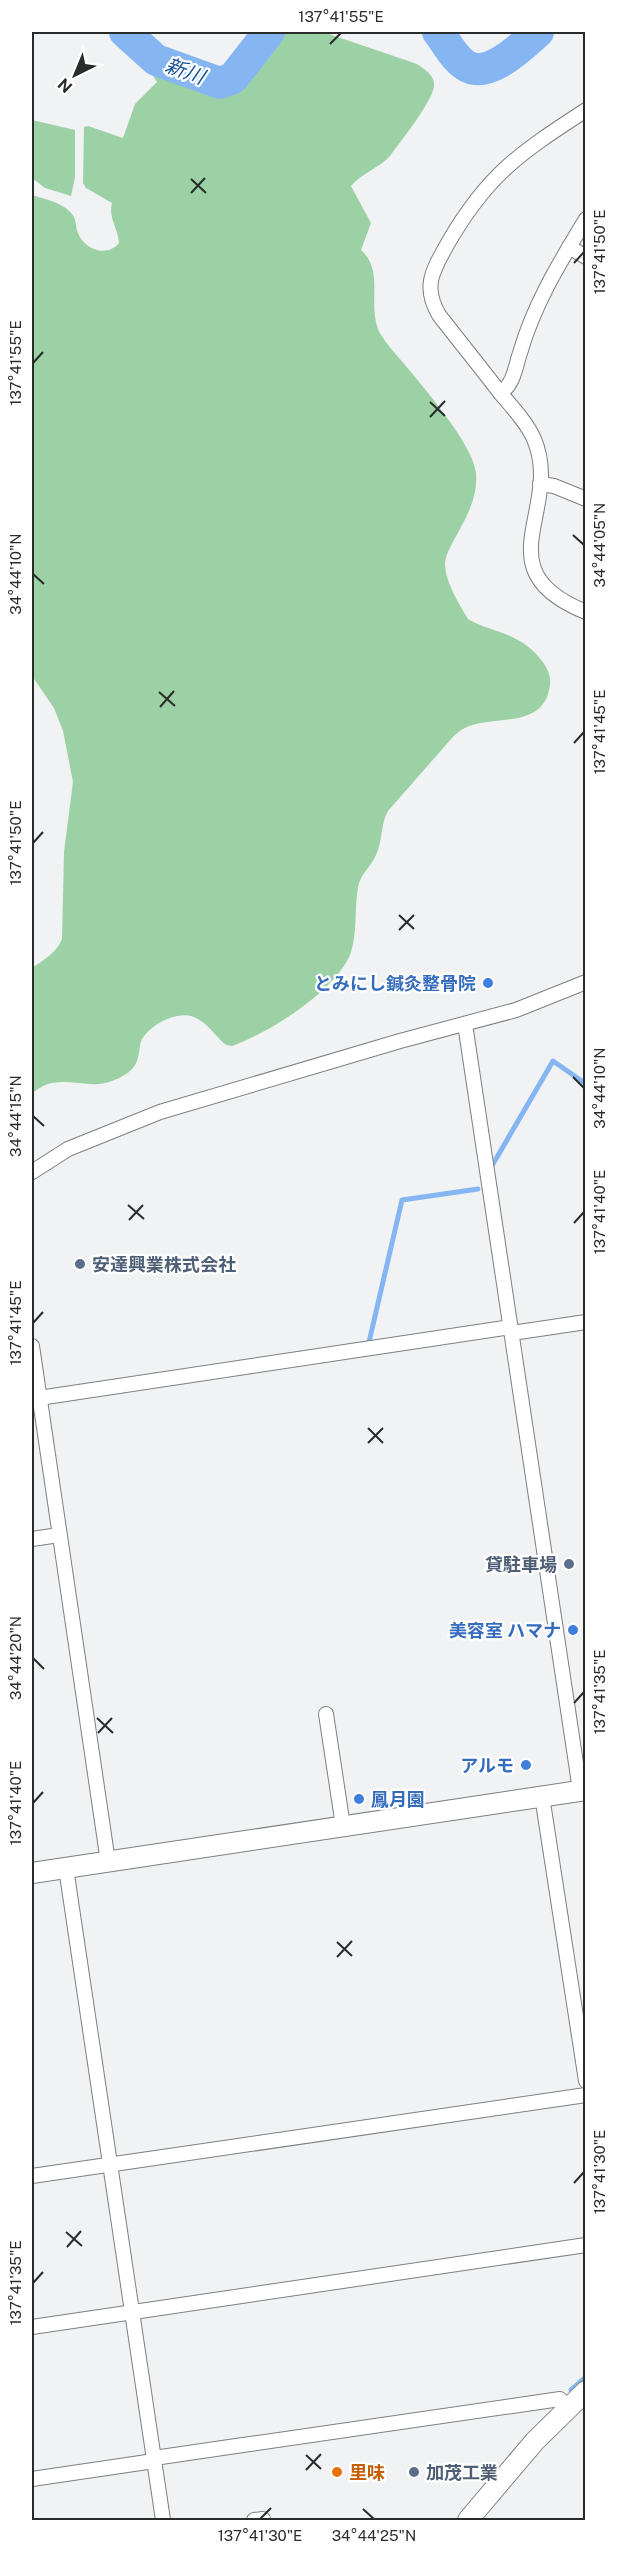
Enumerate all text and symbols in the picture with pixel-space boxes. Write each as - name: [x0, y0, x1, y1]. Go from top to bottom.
- text: 137°41'55"E: [298, 8, 384, 25]
- north arrow: [45, 45, 105, 105]
- water label: 新川: [162, 53, 210, 90]
- text: N: [54, 74, 76, 97]
- text: 137°41'50"E: [591, 210, 608, 294]
- text: 137°41'55"E: [7, 320, 24, 406]
- text: 34°44'05"N: [591, 503, 608, 587]
- text: 34°44'10"N: [7, 533, 24, 615]
- text: 137°41'45"E: [591, 689, 608, 775]
- text: 137°41'50"E: [7, 801, 24, 885]
- place label: とみにし鍼灸整骨院: [314, 973, 476, 994]
- marker: とみにし鍼灸整骨院: [481, 976, 495, 990]
- text: 34°44'10"N: [591, 1047, 608, 1129]
- text: 34°44'15"N: [7, 1075, 24, 1157]
- text: 137°41'40"E: [591, 1170, 608, 1254]
- place label: 安達興業株式会社: [92, 1254, 236, 1275]
- marker: 安達興業株式会社: [73, 1257, 87, 1271]
- text: 137°41'45"E: [7, 1280, 24, 1366]
- place label: 貸駐車場: [485, 1554, 557, 1575]
- marker: 貸駐車場: [562, 1557, 576, 1571]
- text: 34°44'20"N: [7, 1616, 24, 1700]
- place label: 美容室 ハマナ: [449, 1620, 561, 1641]
- marker: 美容室 ハマナ: [566, 1623, 580, 1637]
- text: 137°41'35"E: [591, 1649, 608, 1735]
- place label: アルモ: [460, 1755, 514, 1776]
- marker: アルモ: [519, 1758, 533, 1772]
- text: 137°41'40"E: [7, 1761, 24, 1845]
- place label: 鳳月園: [371, 1789, 425, 1810]
- marker: 鳳月園: [352, 1792, 366, 1806]
- text: 137°41'30"E: [591, 2130, 608, 2214]
- text: 137°41'35"E: [7, 2240, 24, 2326]
- place label: 里味: [349, 2462, 385, 2483]
- place label: 加茂工業: [426, 2462, 498, 2483]
- marker: 里味: [330, 2465, 344, 2479]
- marker: 加茂工業: [407, 2465, 421, 2479]
- text: 137°41'30"E: [218, 2527, 302, 2544]
- text: 34°44'25"N: [332, 2527, 416, 2544]

